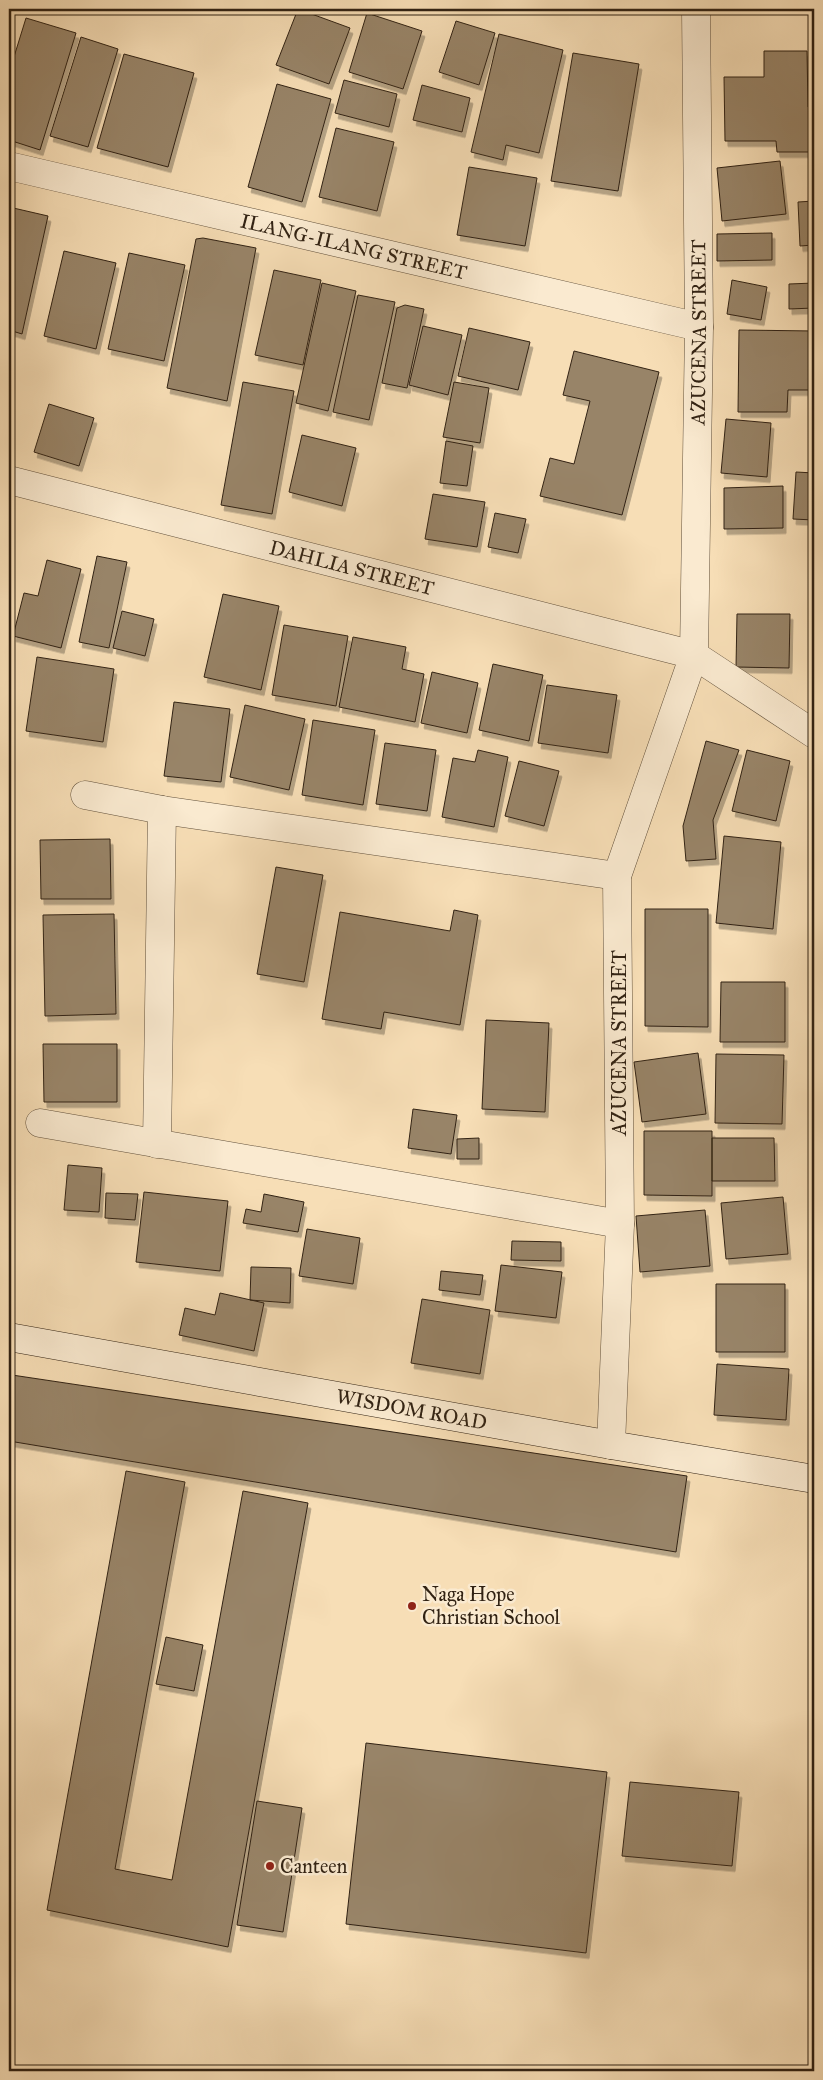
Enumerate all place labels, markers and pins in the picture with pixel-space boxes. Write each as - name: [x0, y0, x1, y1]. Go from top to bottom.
- place label: Naga Hope Christian School: [422, 1582, 561, 1629]
- marker: Naga Hope Christian School: [406, 1600, 418, 1612]
- place label: Canteen: [280, 1854, 348, 1878]
- marker: Canteen: [264, 1860, 276, 1872]

